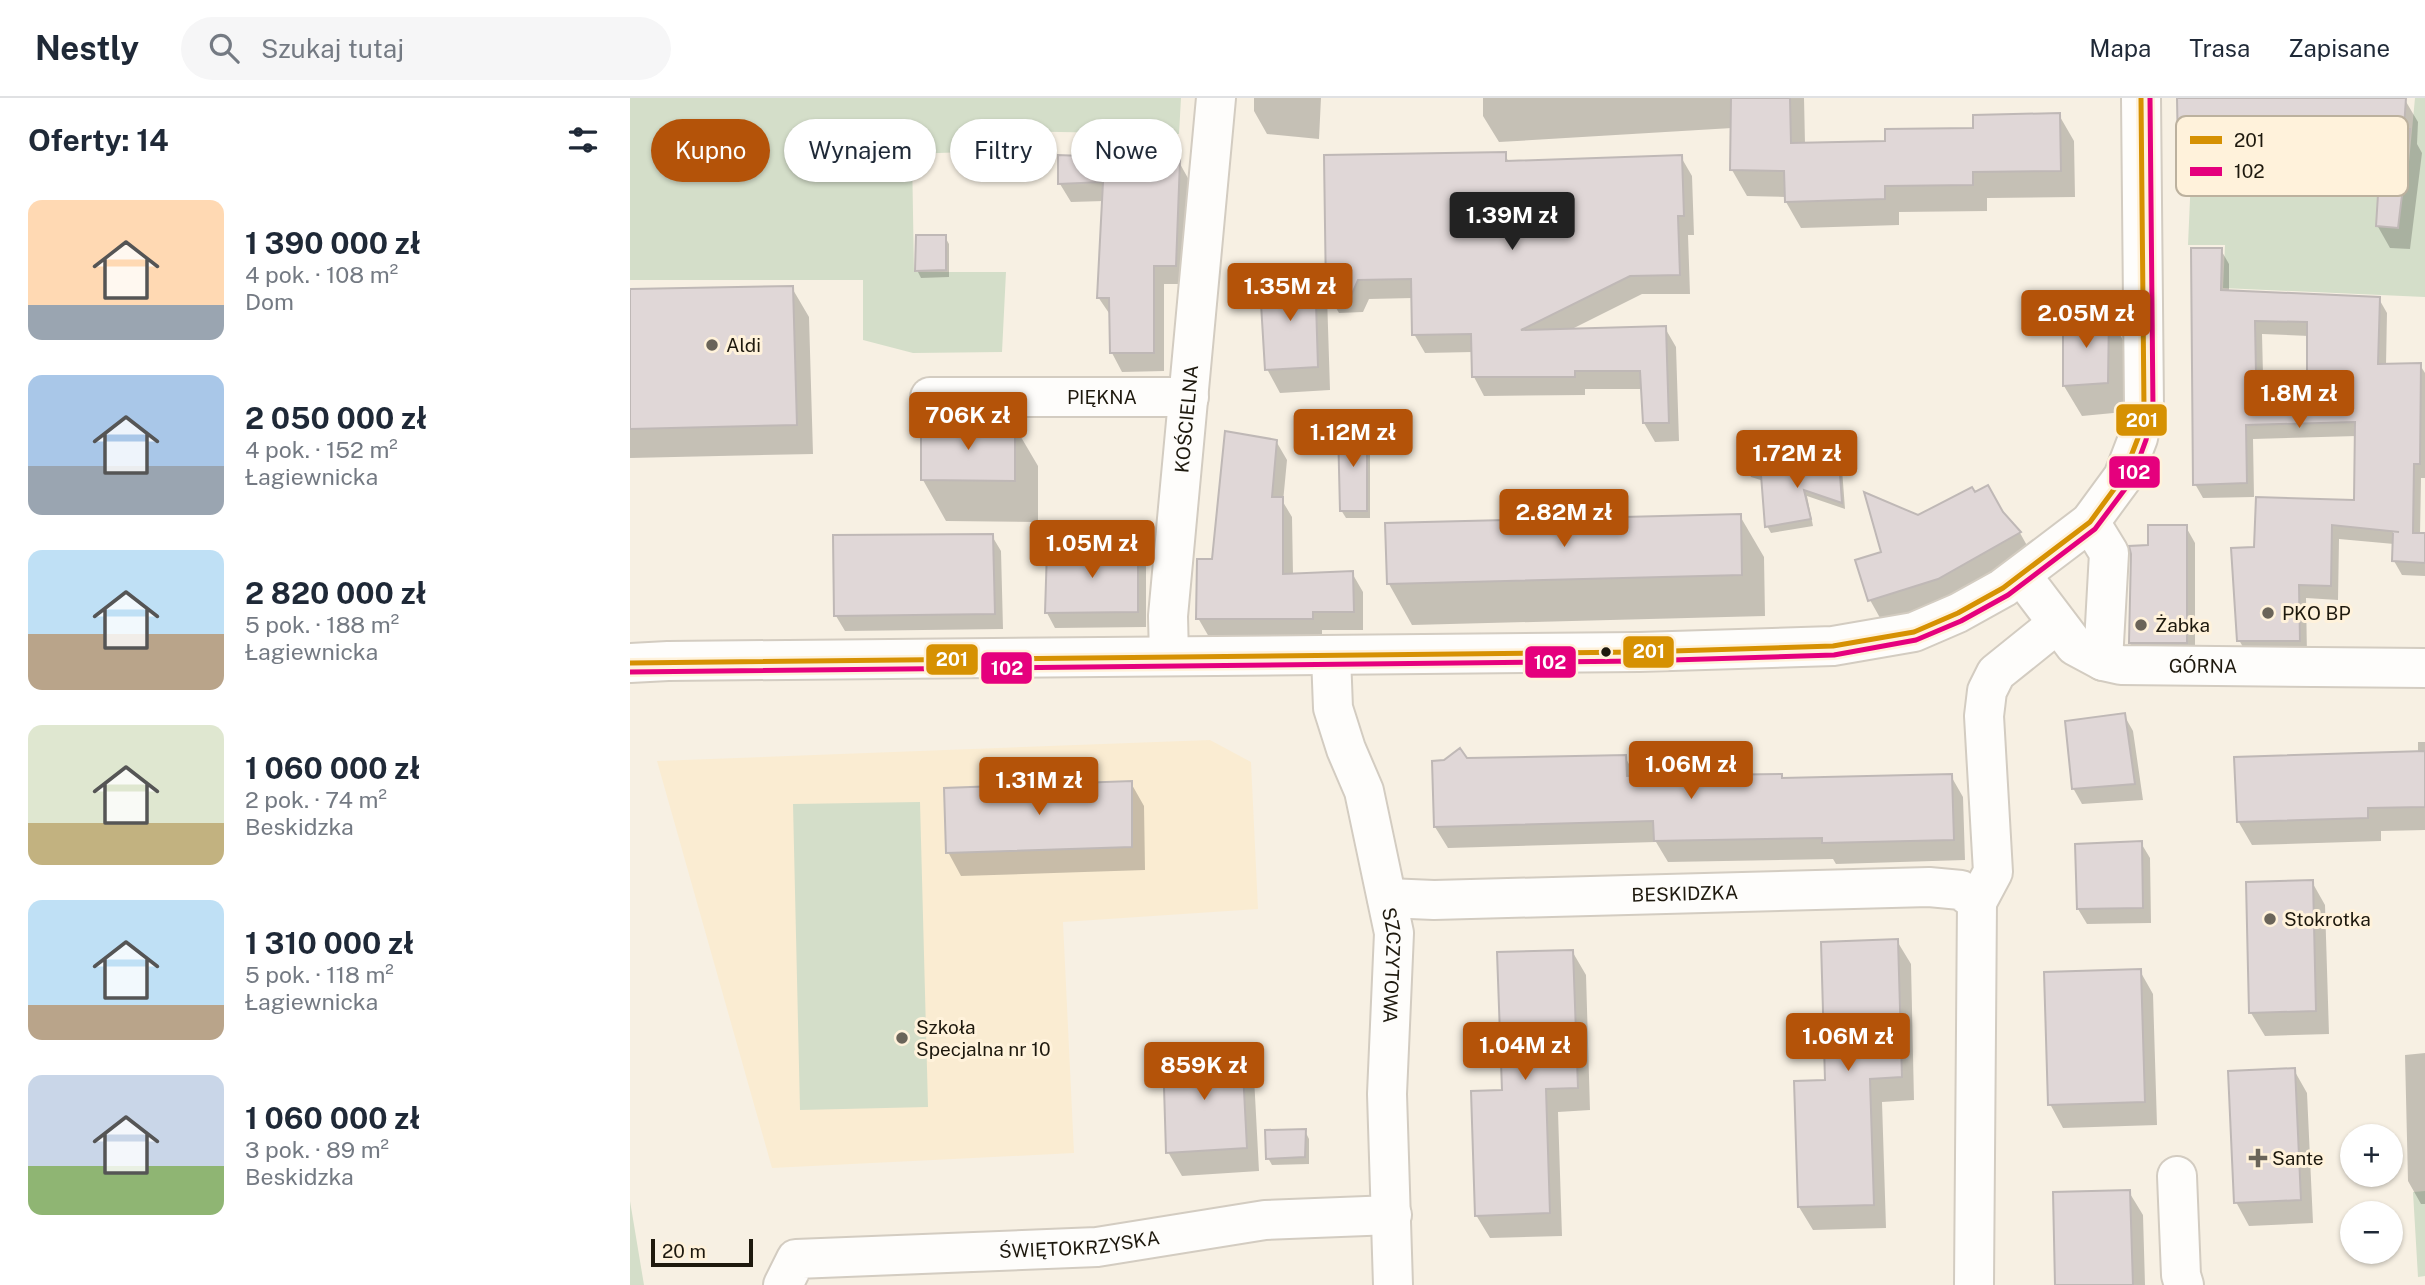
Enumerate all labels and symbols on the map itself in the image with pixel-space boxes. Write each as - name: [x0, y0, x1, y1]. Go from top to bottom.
- legend: [2176, 116, 2408, 196]
- text: 201: [2234, 129, 2265, 151]
- text: 102: [2234, 160, 2265, 182]
- pin: 1.39M zł: [1440, 192, 1584, 252]
- pin: 1.35M zł: [1218, 264, 1362, 323]
- pin: 2.05M zł: [2014, 290, 2158, 350]
- place label: Aldi: [726, 334, 761, 356]
- marker: Aldi: [704, 337, 720, 353]
- street label: KOŚCIELNA: [1170, 364, 1202, 474]
- pin: 1.8M zł: [2234, 370, 2364, 430]
- street label: PIĘKNA: [1067, 386, 1137, 408]
- pin: 706K zł: [903, 392, 1033, 452]
- line badge: 201: [2115, 403, 2168, 437]
- text: 201: [2126, 409, 2158, 431]
- pin: 1.12M zł: [1281, 410, 1425, 469]
- pin: 1.72M zł: [1725, 430, 1869, 490]
- line badge: 102: [2108, 455, 2161, 489]
- text: 102: [2118, 461, 2150, 483]
- pin: 2.82M zł: [1492, 490, 1636, 549]
- pin: 1.05M zł: [1020, 520, 1164, 580]
- place label: PKO BP: [2282, 602, 2351, 624]
- marker: PKO BP: [2260, 605, 2276, 621]
- place label: Żabka: [2155, 614, 2210, 636]
- marker: Żabka: [2133, 617, 2149, 633]
- line badge: 201: [1622, 635, 1675, 669]
- text: 201: [1633, 640, 1665, 662]
- line badge: 201: [925, 643, 979, 676]
- line badge: 102: [1524, 645, 1577, 679]
- unlabelled marker: [1599, 645, 1613, 659]
- text: 201: [936, 648, 968, 670]
- line badge: 102: [980, 651, 1033, 685]
- text: 102: [1534, 651, 1566, 673]
- street label: GÓRNA: [2169, 654, 2237, 677]
- text: 102: [991, 657, 1023, 679]
- pin: 1.06M zł: [1619, 742, 1763, 801]
- pin: 1.31M zł: [967, 758, 1111, 817]
- street label: BESKIDZKA: [1631, 881, 1739, 906]
- street label: SZCZYTOWA: [1378, 905, 1405, 1024]
- place label: Stokrotka: [2284, 908, 2371, 930]
- marker: Stokrotka: [2262, 911, 2278, 927]
- pin: 1.06M zł: [1776, 1014, 1920, 1073]
- place label: Szkoła Specjalna nr 10: [916, 1016, 1051, 1060]
- pin: 1.04M zł: [1453, 1023, 1597, 1082]
- marker: Szkoła Specjalna nr 10: [894, 1030, 910, 1046]
- pin: 859K zł: [1139, 1042, 1269, 1102]
- place label: Sante: [2272, 1147, 2324, 1169]
- marker: Sante: [2250, 1150, 2266, 1166]
- street label: ŚWIĘTOKRZYSKA: [999, 1226, 1161, 1262]
- scale bar: [651, 1236, 752, 1268]

